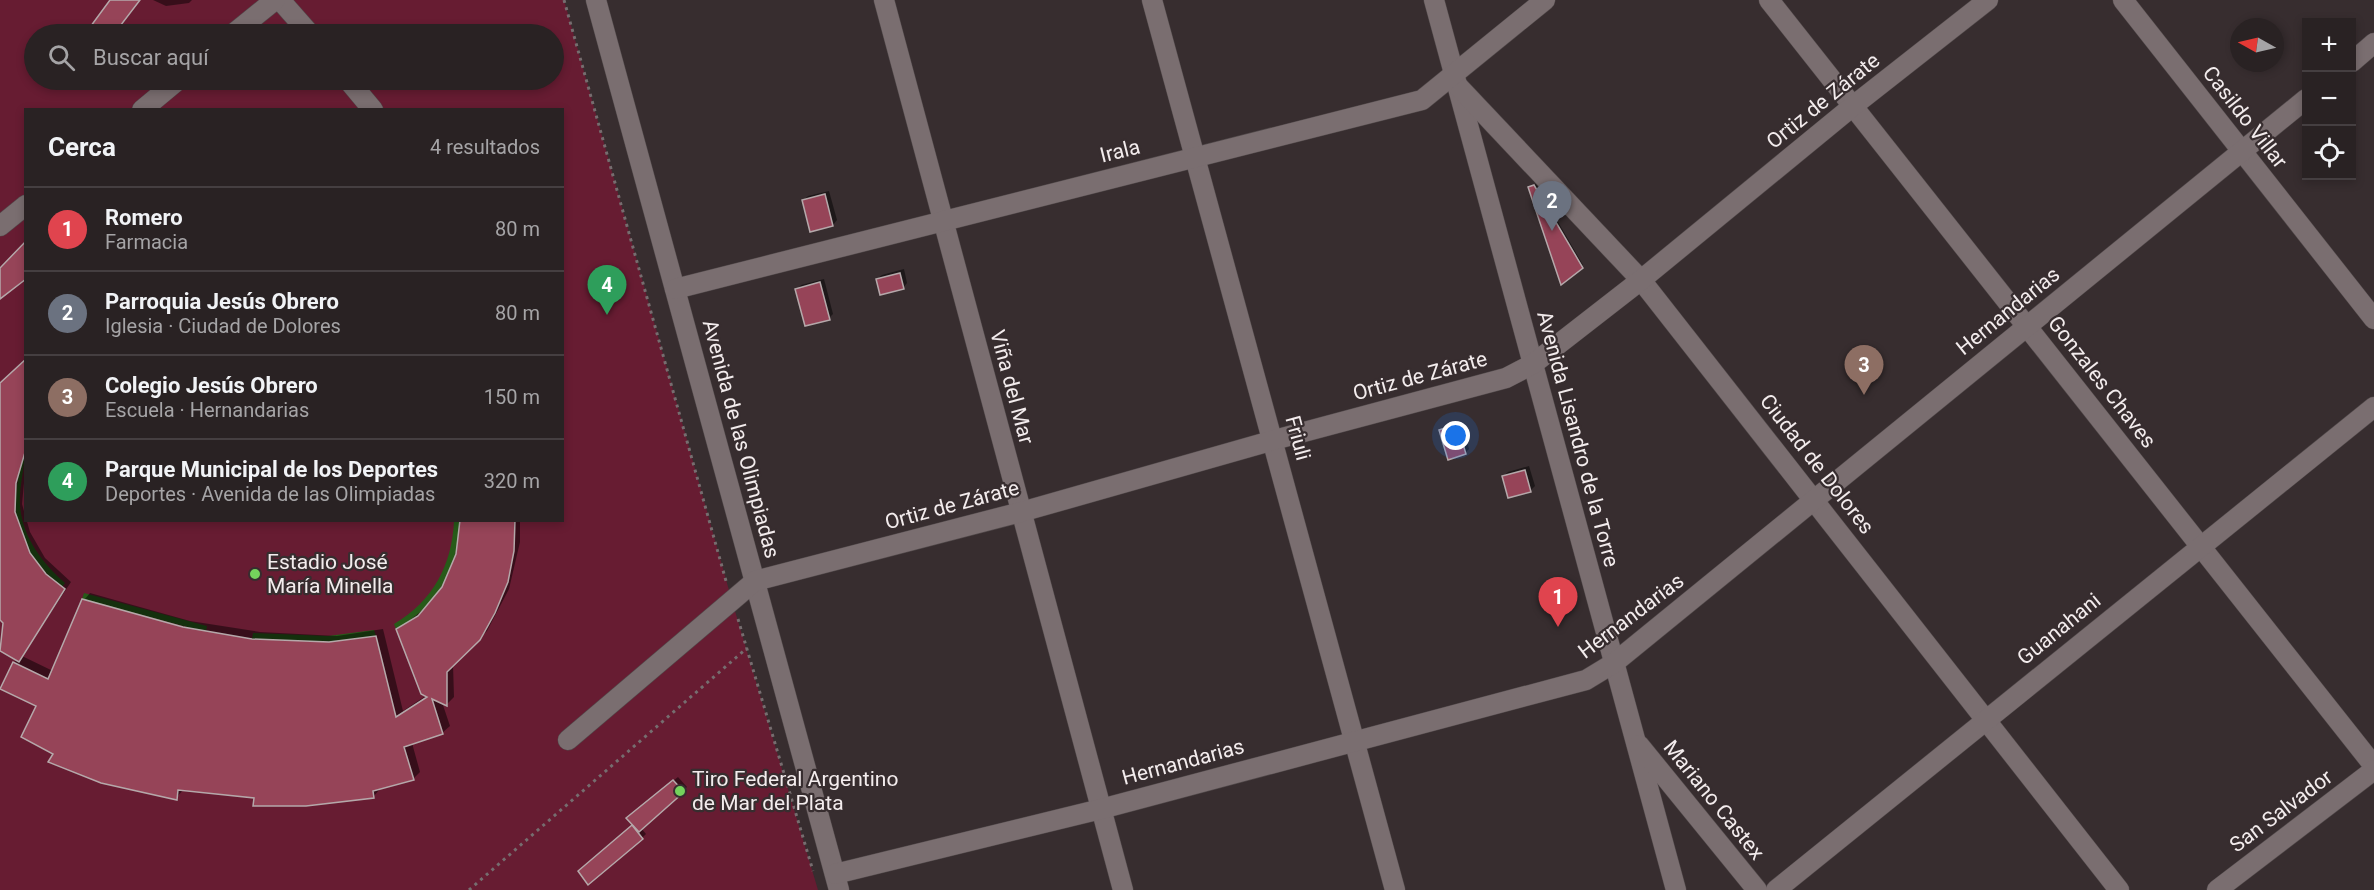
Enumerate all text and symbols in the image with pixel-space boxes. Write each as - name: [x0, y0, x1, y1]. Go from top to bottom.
- north arrow: [2230, 18, 2284, 72]
- map controls: [2302, 18, 2356, 180]
- button: +: [2302, 18, 2356, 72]
- search box: [24, 24, 564, 90]
- icon: search: [45, 41, 78, 74]
- text: Buscar aquí: [93, 45, 209, 70]
- street label: Ortiz de Zárate: [1762, 48, 1884, 154]
- street label: Casildo Villar: [2198, 61, 2292, 173]
- button: −: [2302, 72, 2356, 126]
- button: locate: [2302, 126, 2356, 180]
- text: Cerca: [48, 132, 116, 162]
- street label: Irala: [1098, 134, 1142, 168]
- text: 4 resultados: [430, 135, 540, 159]
- pin: 2: [1532, 182, 1572, 231]
- text: Romero: [105, 205, 183, 230]
- text: 1: [62, 217, 73, 241]
- text: 80 m: [495, 217, 540, 241]
- text: Farmacia: [105, 230, 188, 254]
- street label: Hernandarias: [1952, 262, 2064, 360]
- pin: 4: [588, 266, 626, 315]
- text: Parroquia Jesús Obrero: [105, 289, 339, 314]
- text: 2: [62, 301, 73, 325]
- text: 80 m: [495, 301, 540, 325]
- street label: Avenida Lisandro de la Torre: [1532, 308, 1624, 570]
- street label: Gonzales Chaves: [2043, 311, 2161, 453]
- text: Iglesia · Ciudad de Dolores: [105, 314, 341, 338]
- street label: Avenida de las Olimpiadas: [698, 317, 784, 561]
- street label: Viña del Mar: [985, 327, 1039, 447]
- pin: 3: [1844, 346, 1884, 395]
- street label: Ortiz de Zárate: [1350, 347, 1490, 405]
- text: Colegio Jesús Obrero: [105, 373, 318, 398]
- text: 3: [62, 385, 73, 409]
- text: 150 m: [484, 385, 540, 409]
- street label: Ciudad de Dolores: [1755, 389, 1879, 539]
- text: Escuela · Hernandarias: [105, 398, 309, 422]
- street label: Friuli: [1281, 413, 1315, 463]
- your location: [1441, 421, 1470, 450]
- text: Parque Municipal de los Deportes: [105, 457, 438, 482]
- text: 4: [62, 469, 73, 493]
- text: 320 m: [484, 469, 540, 493]
- street label: Ortiz de Zárate: [882, 476, 1022, 534]
- text: Deportes · Avenida de las Olimpiadas: [105, 482, 435, 506]
- place label: Estadio José María Minella: [267, 550, 394, 598]
- marker: Estadio José María Minella: [248, 567, 262, 581]
- street label: Hernandarias: [1574, 569, 1688, 663]
- pin: 1: [1538, 578, 1578, 627]
- street label: Guanahani: [2013, 588, 2105, 670]
- street label: Hernandarias: [1119, 734, 1247, 790]
- street label: Mariano Castex: [1659, 736, 1769, 864]
- street label: San Salvador: [2225, 765, 2337, 857]
- place label: Tiro Federal Argentino de Mar del Plata: [692, 767, 898, 815]
- marker: Tiro Federal Argentino de Mar del Plata: [673, 784, 687, 798]

